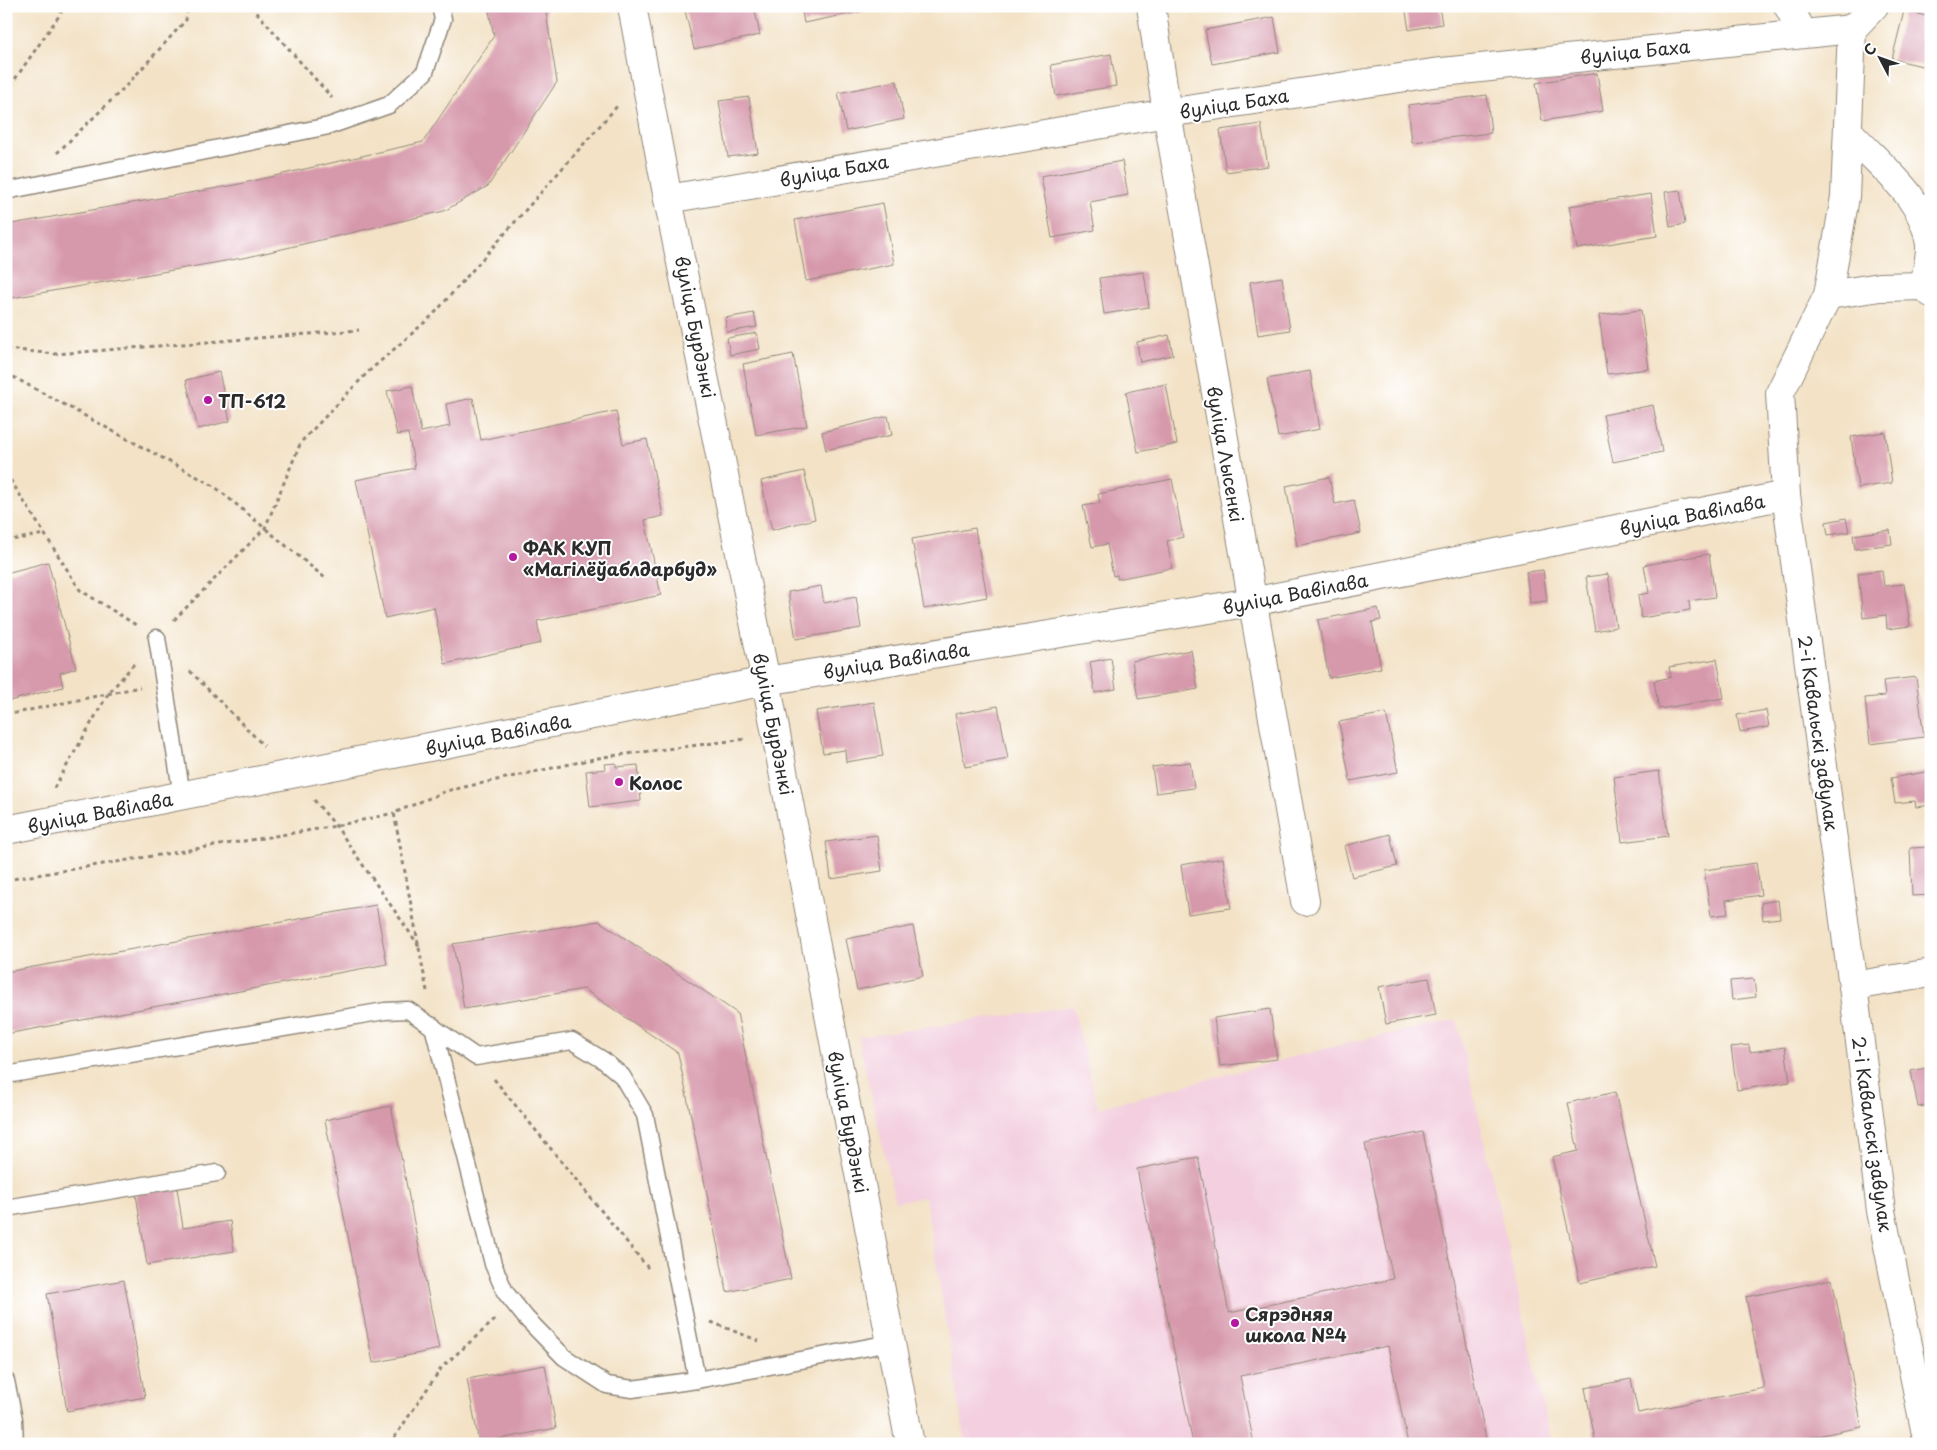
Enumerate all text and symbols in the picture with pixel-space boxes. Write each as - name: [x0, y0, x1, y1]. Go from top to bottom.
- street label: вуліца Баха: [1579, 32, 1692, 70]
- north arrow: [1854, 32, 1904, 82]
- text: С: [1858, 38, 1881, 60]
- street label: вуліца Баха: [1178, 81, 1291, 125]
- street label: вуліца Баха: [777, 147, 891, 193]
- street label: вуліца Бурдэнкі: [669, 254, 723, 400]
- street label: вуліца Лысенкі: [1201, 384, 1251, 524]
- place label: ТП-612: [218, 387, 287, 414]
- marker: ТП-612: [202, 394, 214, 406]
- street label: вуліца Вавілава: [1617, 487, 1768, 541]
- place label: ФАК КУП «Магілёўаблдарбуд»: [523, 534, 717, 582]
- marker: ФАК КУП «Магілёўаблдарбуд»: [507, 551, 519, 563]
- street label: вуліца Вавілава: [1220, 566, 1371, 620]
- street label: 2-і Кавальскі завулак: [1792, 634, 1846, 833]
- street label: вуліца Вавілава: [821, 635, 972, 685]
- street label: вуліца Бурдэнкі: [747, 651, 801, 797]
- street label: вуліца Вавілава: [423, 707, 574, 761]
- place label: Колос: [629, 769, 683, 796]
- marker: Колос: [613, 776, 625, 788]
- street label: вуліца Вавілава: [25, 785, 176, 839]
- street label: 2-і Кавальскі завулак: [1846, 1035, 1900, 1234]
- street label: вуліца Бурдэнкі: [822, 1049, 876, 1195]
- place label: Сярэдняя школа №4: [1245, 1300, 1347, 1348]
- marker: Сярэдняя школа №4: [1229, 1317, 1241, 1329]

